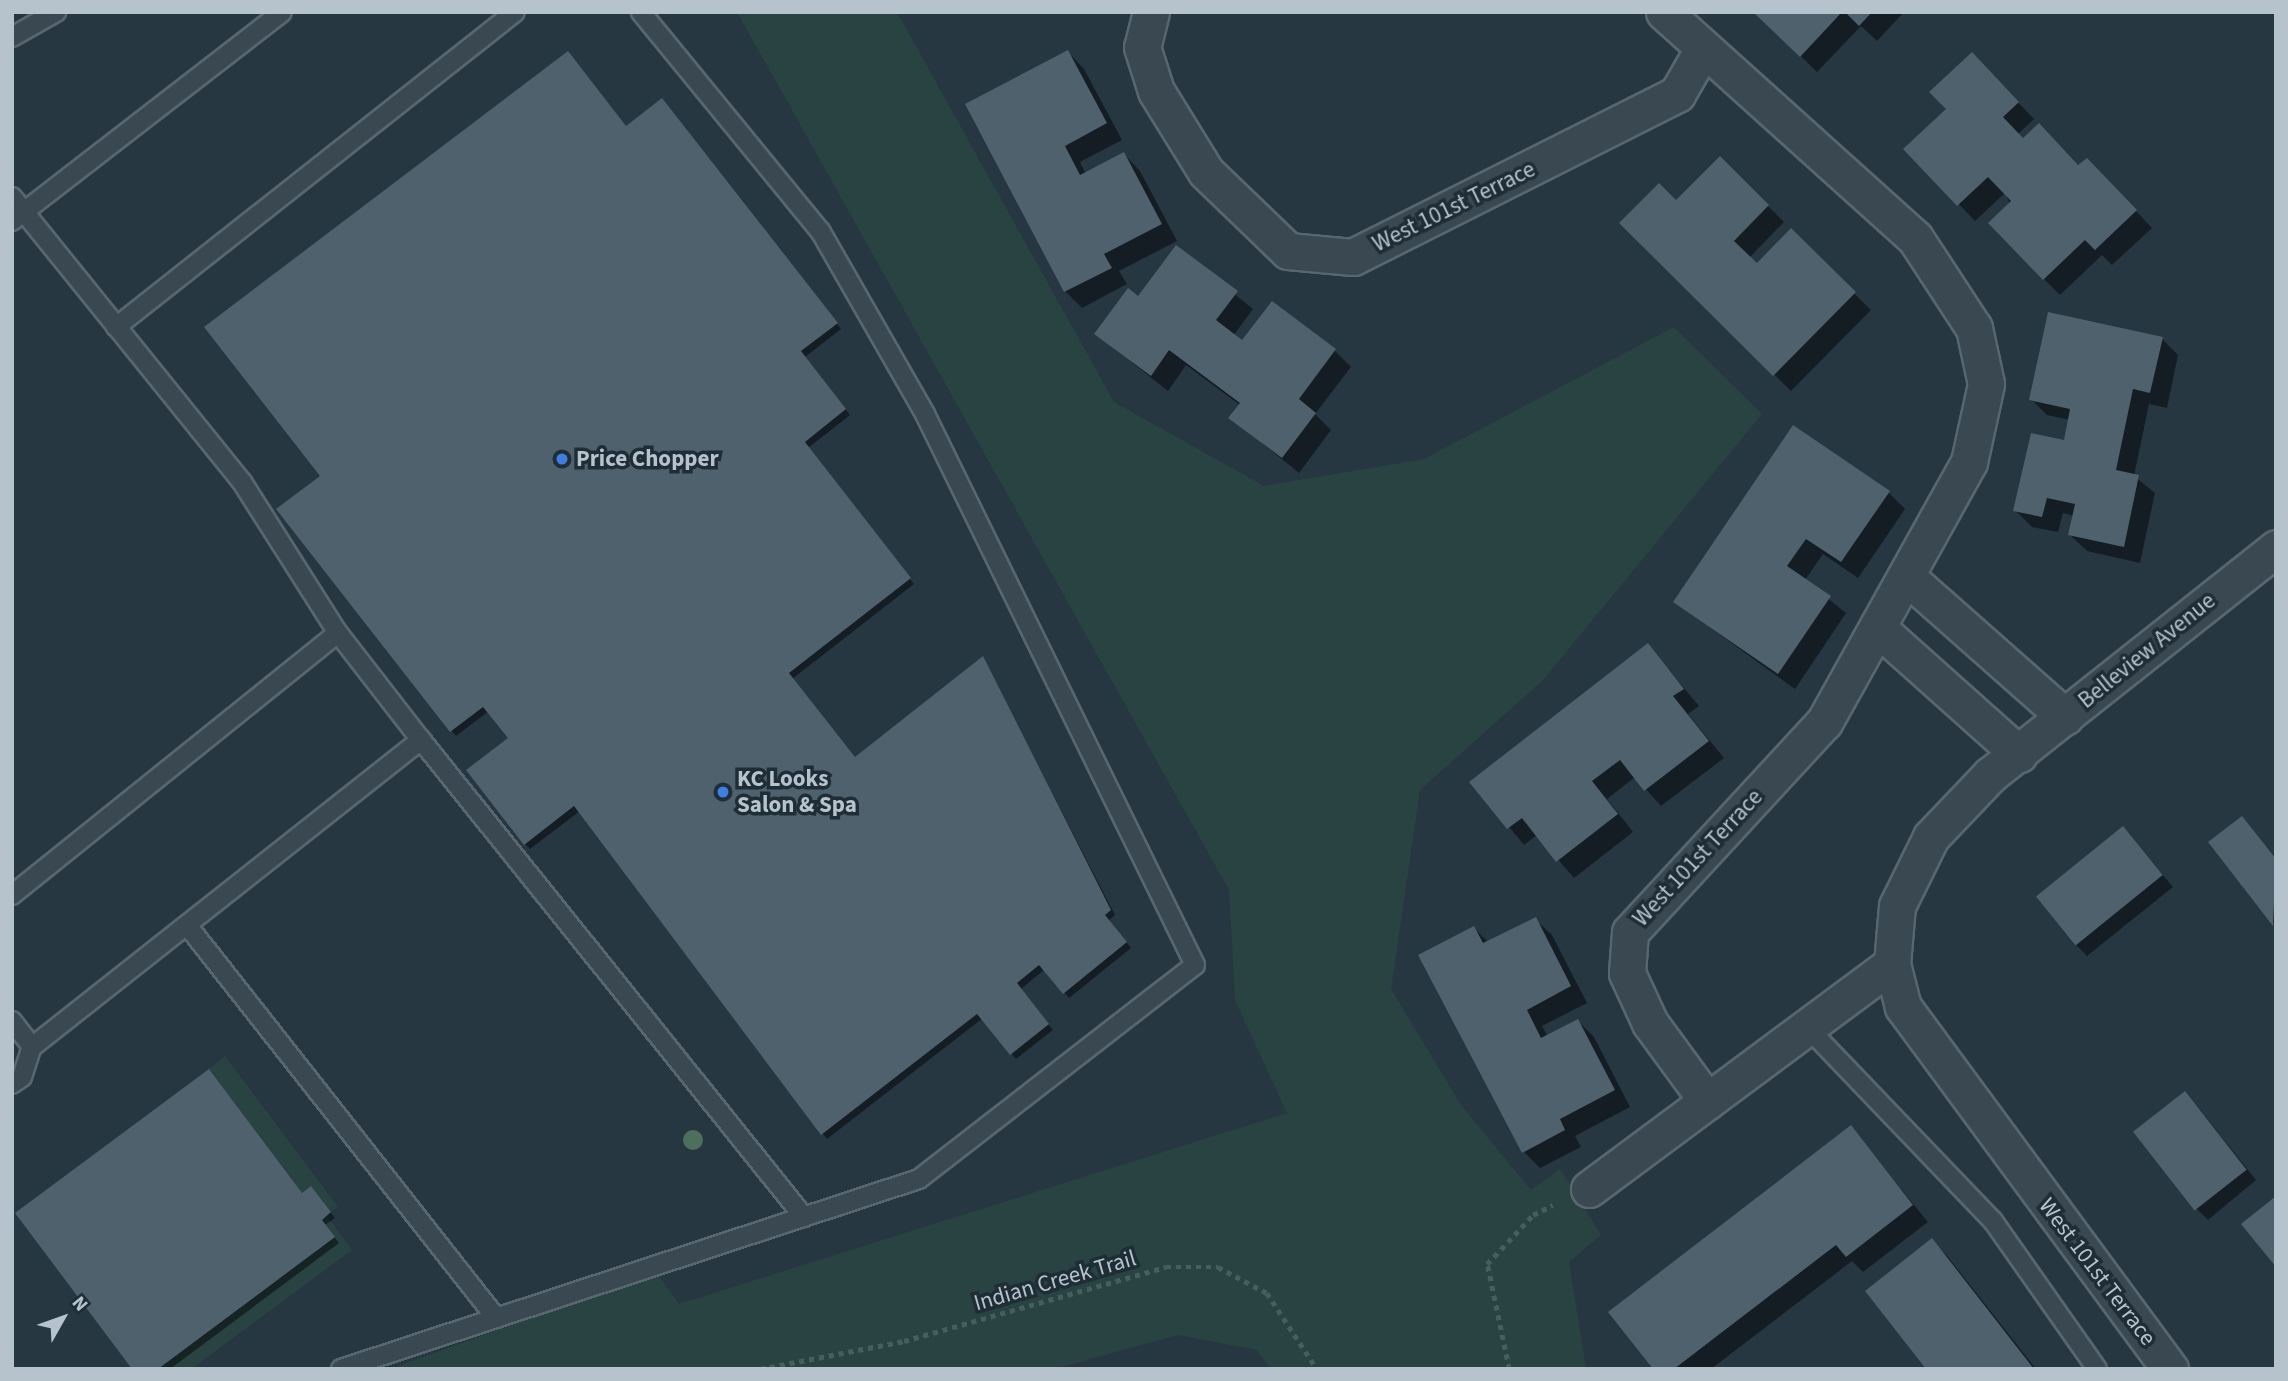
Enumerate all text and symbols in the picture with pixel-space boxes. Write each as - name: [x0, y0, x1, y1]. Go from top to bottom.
- street label: West 101st Terrace: [1368, 156, 1540, 258]
- place label: Price Chopper: [576, 445, 719, 473]
- marker: Price Chopper: [554, 451, 570, 467]
- street label: Belleview Avenue: [2073, 587, 2221, 715]
- place label: KC Looks Salon & Spa: [737, 765, 857, 819]
- marker: KC Looks Salon & Spa: [715, 784, 731, 800]
- street label: West 101st Terrace: [1627, 784, 1769, 932]
- street label: West 101st Terrace: [2033, 1193, 2161, 1351]
- street label: Indian Creek Trail: [971, 1245, 1139, 1317]
- north arrow: [28, 1283, 98, 1353]
- text: N: [65, 1291, 94, 1318]

